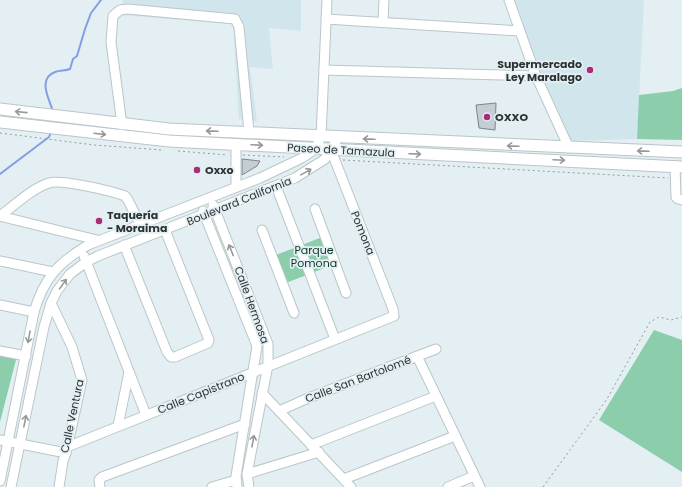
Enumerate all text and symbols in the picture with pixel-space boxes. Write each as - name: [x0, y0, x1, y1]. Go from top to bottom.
- place label: Supermercado Ley Maralago: [497, 56, 582, 85]
- marker: Supermercado Ley Maralago: [585, 65, 595, 75]
- one-way arrow: [15, 108, 28, 115]
- place label: OXXO: [495, 109, 528, 125]
- marker: OXXO: [482, 112, 492, 122]
- one-way arrow: [206, 127, 219, 134]
- one-way arrow: [93, 130, 106, 138]
- one-way arrow: [363, 136, 376, 143]
- street label: Paseo de Tamazula: [287, 139, 395, 161]
- one-way arrow: [250, 142, 263, 149]
- one-way arrow: [507, 142, 520, 149]
- one-way arrow: [637, 147, 650, 155]
- one-way arrow: [408, 150, 421, 157]
- one-way arrow: [552, 156, 565, 164]
- place label: Oxxo: [205, 162, 234, 178]
- marker: Oxxo: [192, 165, 202, 175]
- one-way arrow: [300, 168, 312, 176]
- street label: Boulevard California: [184, 173, 294, 229]
- place label: Taquería - Moraima: [107, 207, 167, 236]
- street label: Pomona: [347, 209, 379, 257]
- marker: Taquería - Moraima: [94, 216, 104, 226]
- park label: Parque Pomona: [291, 242, 337, 271]
- one-way arrow: [227, 244, 235, 256]
- street label: Calle Hermosa: [231, 264, 273, 346]
- one-way arrow: [59, 278, 67, 289]
- one-way arrow: [25, 330, 33, 343]
- street label: Calle San Bartolomé: [303, 351, 413, 407]
- street label: Calle Capistrano: [155, 368, 247, 418]
- street label: Calle Ventura: [56, 378, 88, 454]
- one-way arrow: [21, 415, 29, 428]
- one-way arrow: [249, 435, 257, 448]

